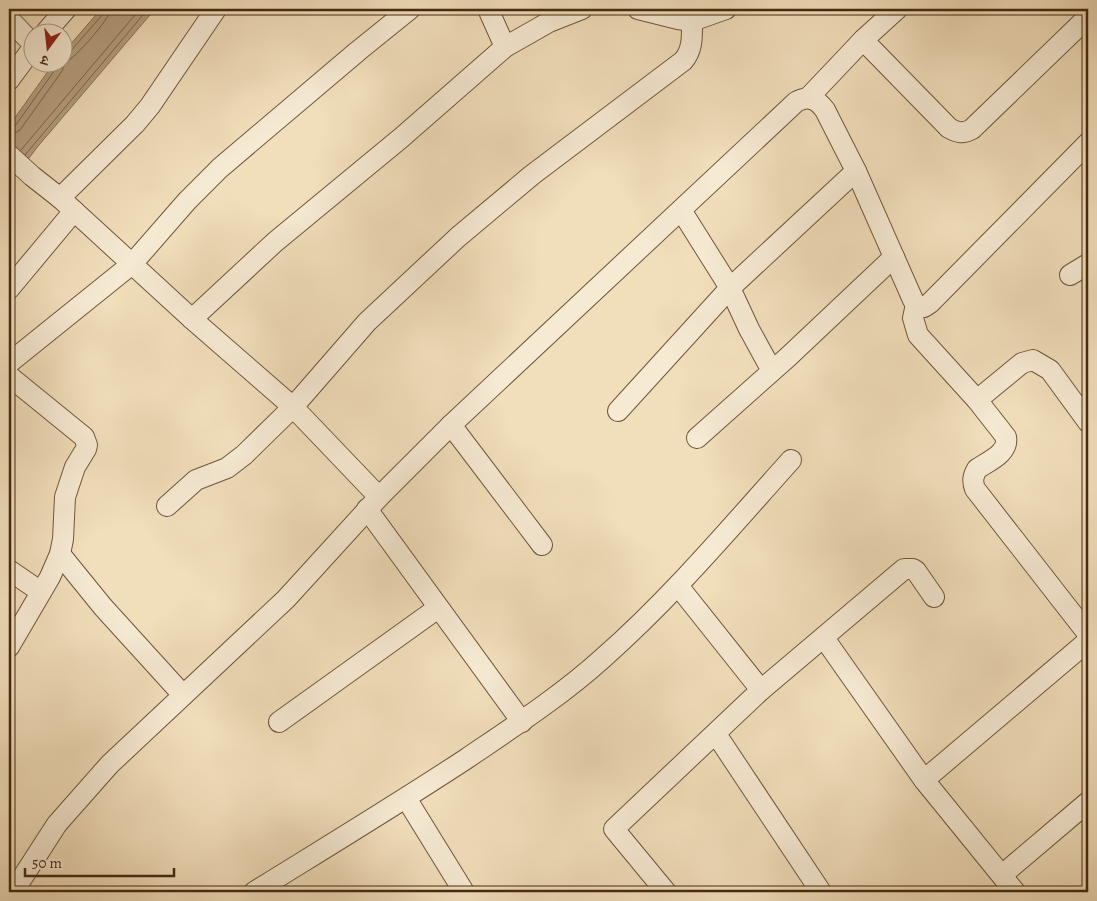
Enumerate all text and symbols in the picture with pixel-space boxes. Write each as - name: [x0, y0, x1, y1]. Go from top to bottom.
- north arrow: [22, 22, 72, 72]
- text: उ: [38, 50, 52, 70]
- scale bar: [25, 846, 174, 878]
- text: 50 m: [32, 853, 62, 873]

